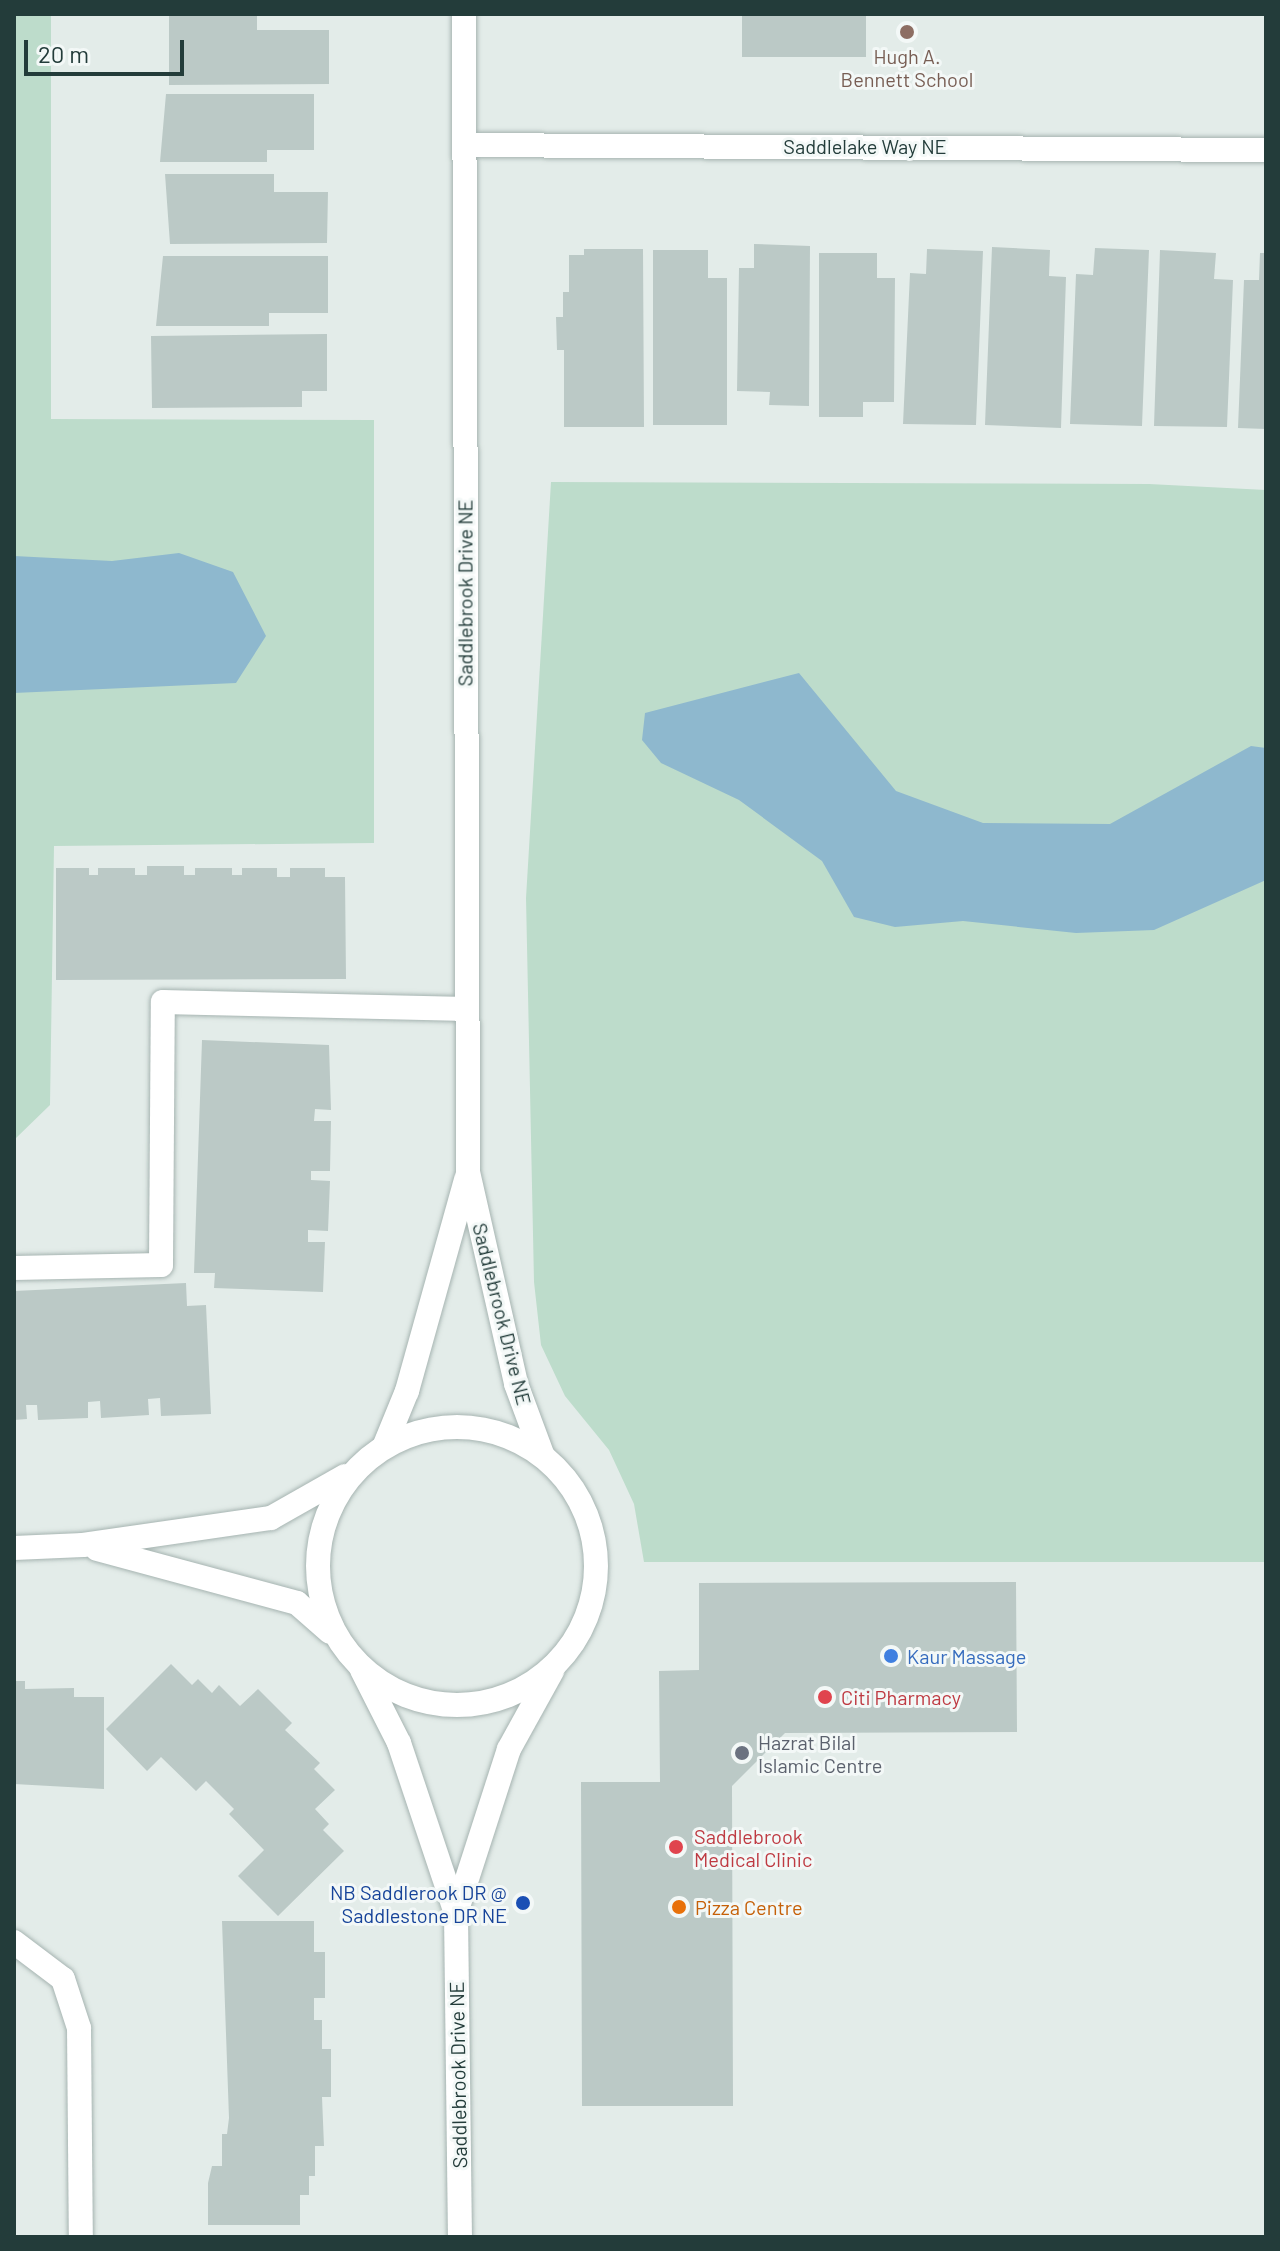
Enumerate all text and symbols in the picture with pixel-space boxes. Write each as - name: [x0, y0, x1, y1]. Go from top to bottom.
- marker: Hugh A. Bennett School: [898, 23, 916, 41]
- scale bar: [28, 24, 188, 74]
- text: 20 m: [38, 39, 89, 68]
- place label: Hugh A. Bennett School: [841, 44, 973, 91]
- street label: Saddlelake Way NE: [783, 134, 947, 158]
- street label: Saddlebrook Drive NE: [453, 500, 477, 686]
- street label: Saddlebrook Drive NE: [468, 1220, 536, 1408]
- place label: Kaur Massage: [907, 1644, 1026, 1668]
- marker: Kaur Massage: [882, 1647, 900, 1665]
- place label: Citi Pharmacy: [841, 1685, 961, 1709]
- marker: Citi Pharmacy: [816, 1688, 834, 1706]
- place label: Hazrat Bilal Islamic Centre: [758, 1730, 882, 1777]
- marker: Hazrat Bilal Islamic Centre: [733, 1744, 751, 1762]
- place label: Saddlebrook Medical Clinic: [694, 1824, 812, 1871]
- marker: Saddlebrook Medical Clinic: [665, 1836, 687, 1858]
- place label: NB Saddlerook DR @ Saddlestone DR NE: [330, 1880, 507, 1927]
- marker: NB Saddlerook DR @ Saddlestone DR NE: [514, 1894, 532, 1912]
- place label: Pizza Centre: [695, 1895, 803, 1919]
- marker: Pizza Centre: [670, 1898, 688, 1916]
- street label: Saddlebrook Drive NE: [444, 1981, 472, 2169]

